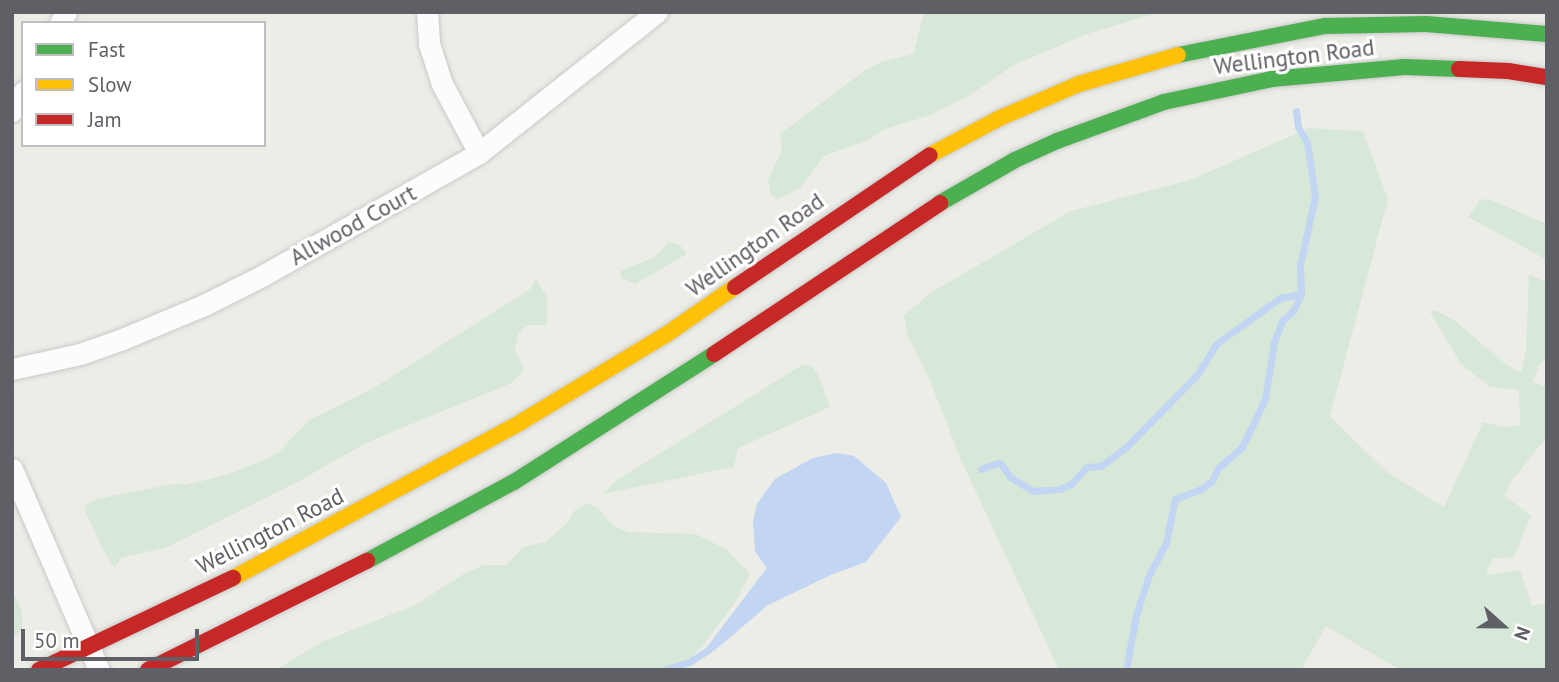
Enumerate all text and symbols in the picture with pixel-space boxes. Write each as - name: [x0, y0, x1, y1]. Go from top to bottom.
- legend: [21, 21, 266, 147]
- street label: Wellington Road: [1212, 33, 1376, 81]
- text: Fast: [88, 36, 125, 63]
- text: Slow: [88, 71, 132, 98]
- text: Jam: [88, 106, 122, 133]
- street label: Allwood Court: [285, 179, 421, 271]
- street label: Wellington Road: [681, 187, 829, 303]
- street label: Wellington Road: [192, 482, 348, 580]
- north arrow: [1468, 591, 1538, 661]
- scale bar: [24, 616, 203, 660]
- text: N: [1509, 623, 1536, 644]
- text: 50 m: [34, 627, 80, 654]

